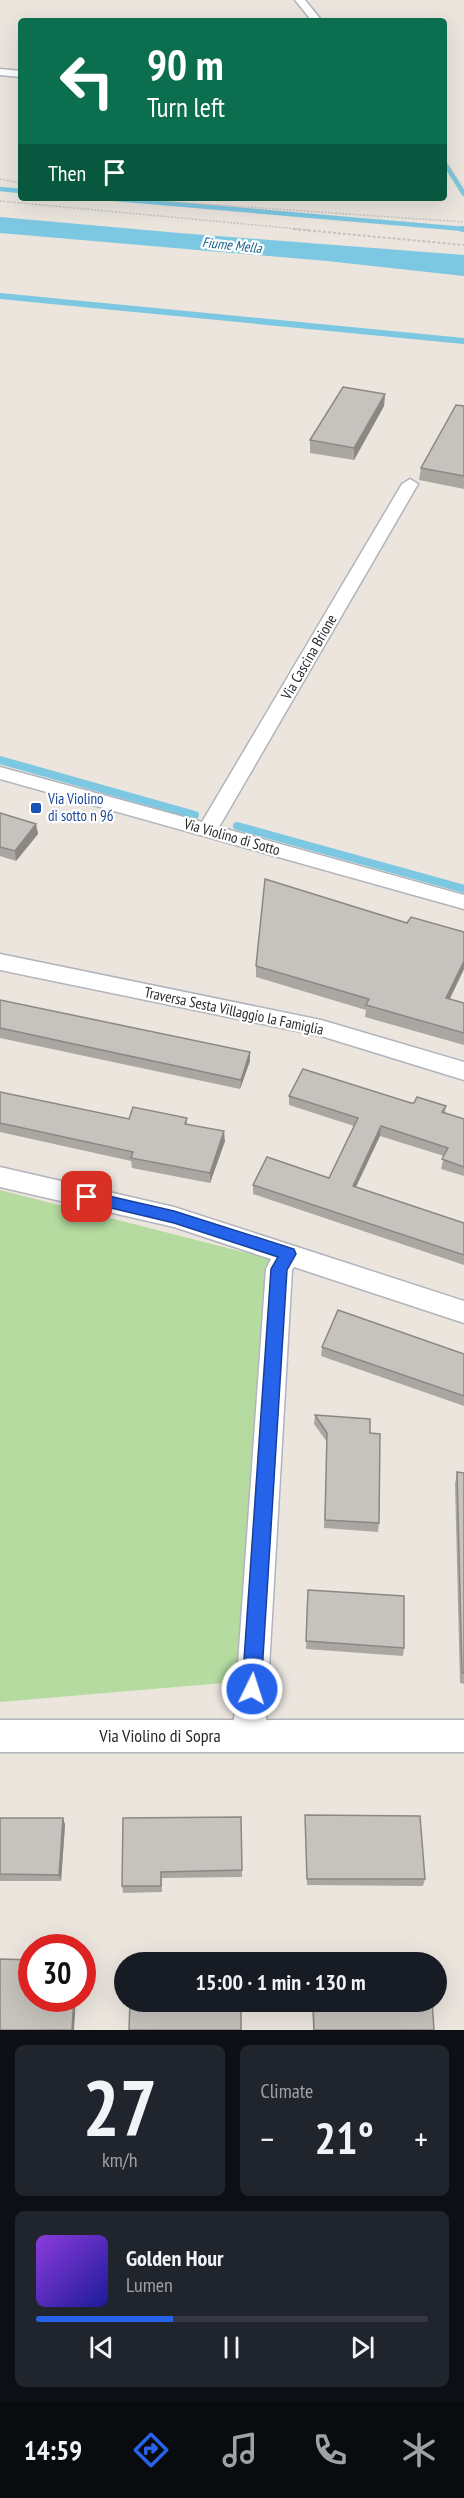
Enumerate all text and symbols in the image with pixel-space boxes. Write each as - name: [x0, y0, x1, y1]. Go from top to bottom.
- text: 90 m: [147, 37, 224, 92]
- icon: left: [48, 42, 126, 120]
- text: Turn left: [147, 90, 225, 124]
- icon: arrive: [98, 156, 131, 189]
- text: Then: [48, 159, 86, 187]
- water label: Fiume Mella: [201, 233, 264, 257]
- street label: Via Cascina Brione: [276, 611, 341, 704]
- place label: Via Violino di sotto n 96: [47, 789, 114, 825]
- marker: Via Violino di sotto n 96: [29, 801, 43, 815]
- street label: Via Violino di Sotto: [181, 813, 282, 859]
- street label: Traversa Sesta Villaggio la Famiglia: [143, 982, 325, 1039]
- pin: [61, 1171, 112, 1222]
- icon: arrive: [70, 1180, 103, 1213]
- position arrow: [220, 1657, 284, 1721]
- street label: Via Violino di Sopra: [98, 1724, 221, 1747]
- speed limit sign: 30: [18, 1934, 96, 2012]
- text: 15:00 · 1 min · 130 m: [195, 1968, 366, 1996]
- text: 27: [82, 2057, 157, 2158]
- text: Climate: [261, 2078, 313, 2104]
- text: 21°: [315, 2108, 374, 2166]
- text: −: [261, 2117, 274, 2160]
- text: +: [414, 2117, 428, 2160]
- text: km/h: [102, 2147, 137, 2173]
- text: Golden Hour: [126, 2244, 224, 2272]
- text: Lumen: [126, 2272, 173, 2298]
- icon: previous: [85, 2331, 118, 2364]
- icon: pause: [215, 2331, 248, 2364]
- icon: next: [346, 2331, 379, 2364]
- icon: directions: [130, 2429, 172, 2471]
- icon: music: [219, 2429, 261, 2471]
- icon: phone: [309, 2429, 351, 2471]
- icon: climate: [398, 2429, 440, 2471]
- text: 14:59: [24, 2433, 82, 2467]

